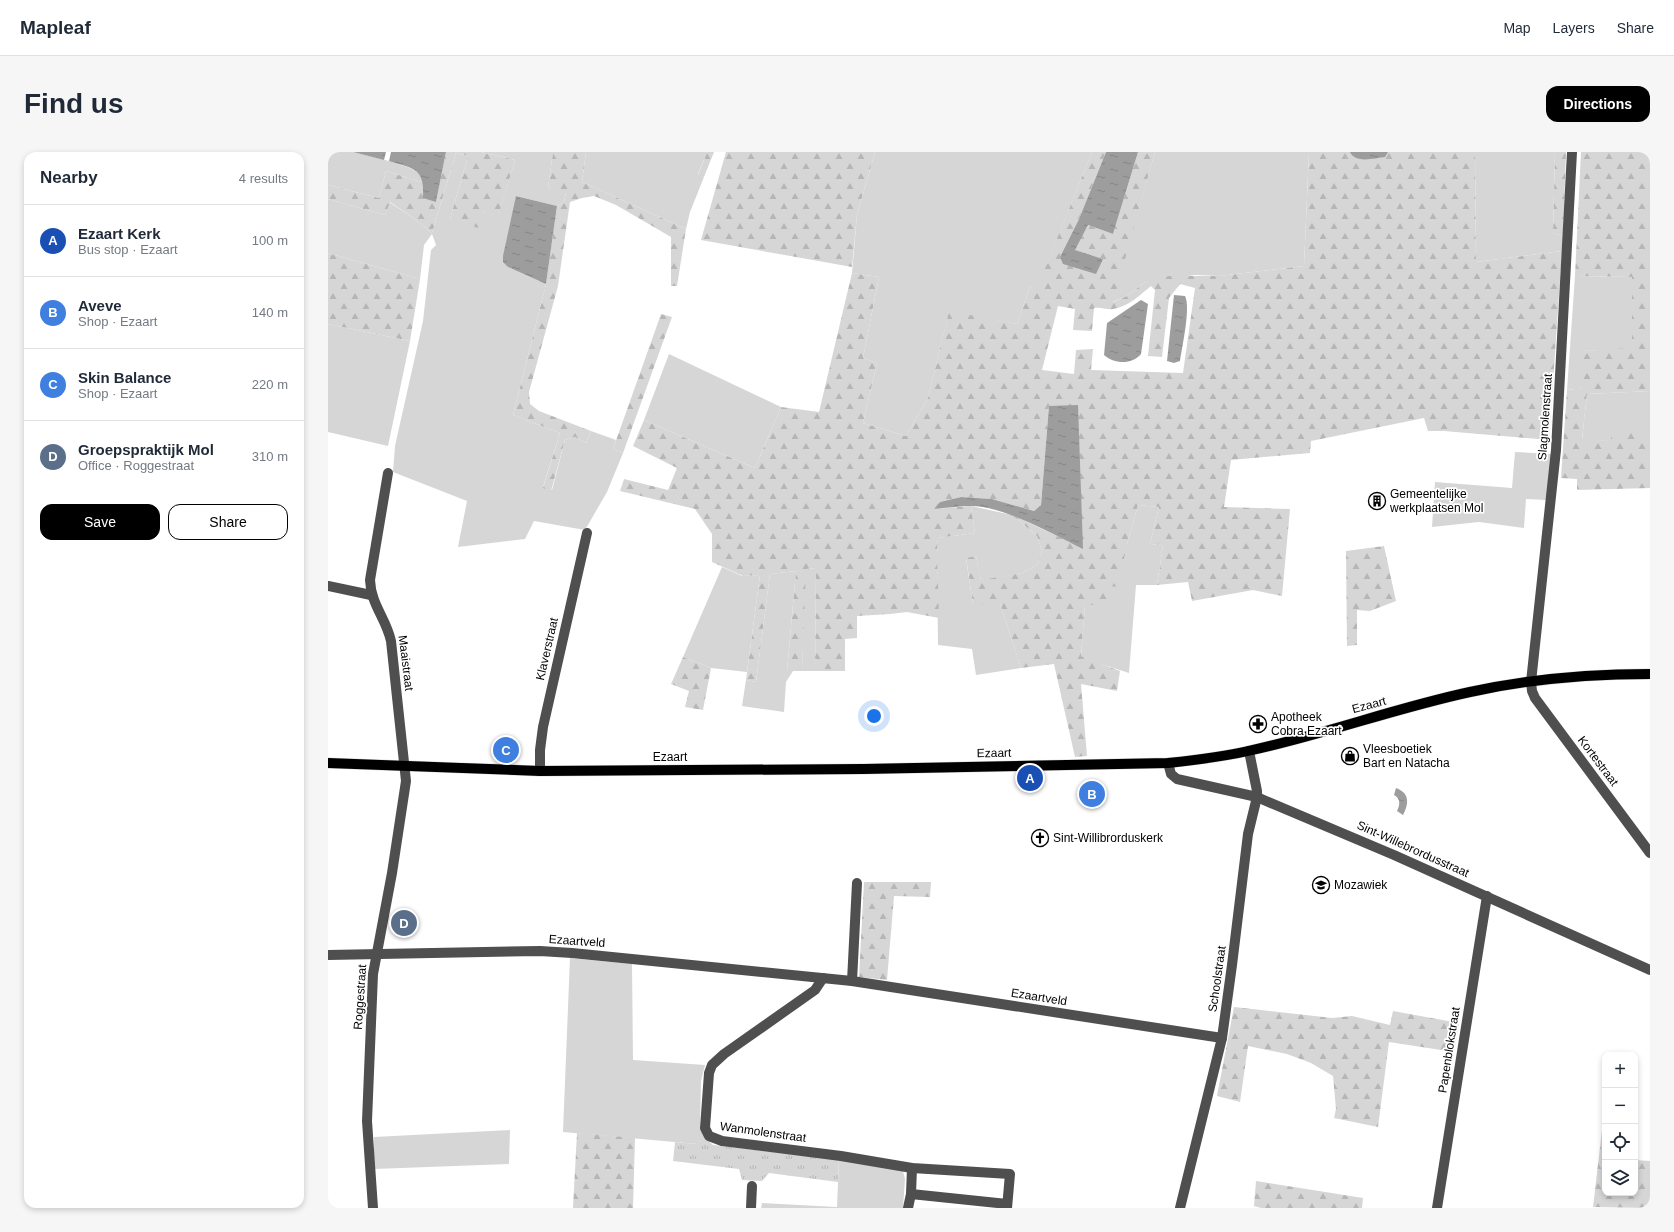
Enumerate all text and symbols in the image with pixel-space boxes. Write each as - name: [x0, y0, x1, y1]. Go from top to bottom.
- text: Mapleaf: [20, 17, 91, 38]
- text: Map: [1503, 20, 1531, 36]
- text: Layers: [1553, 20, 1595, 36]
- text: Share: [1617, 20, 1654, 36]
- button: Directions: [1546, 86, 1650, 122]
- text: Find us: [24, 88, 124, 119]
- text: Nearby: [40, 168, 98, 187]
- text: 4 results: [239, 171, 288, 186]
- text: Ezaart Kerk: [78, 225, 161, 242]
- text: A: [48, 233, 58, 248]
- text: 100 m: [252, 233, 288, 248]
- text: Bus stop · Ezaart: [78, 242, 178, 257]
- text: Aveve: [78, 297, 122, 314]
- text: B: [48, 305, 58, 320]
- text: 140 m: [252, 305, 288, 320]
- text: Shop · Ezaart: [78, 314, 158, 329]
- text: Skin Balance: [78, 369, 171, 386]
- street label: Slagmolenstraat: [1535, 373, 1555, 461]
- text: C: [48, 377, 58, 392]
- text: 220 m: [252, 377, 288, 392]
- text: Shop · Ezaart: [78, 386, 158, 401]
- text: Groepspraktijk Mol: [78, 441, 214, 458]
- text: D: [48, 449, 58, 464]
- text: 310 m: [252, 449, 288, 464]
- text: Office · Roggestraat: [78, 458, 194, 473]
- place label: Gemeentelijke werkplaatsen Mol: [1389, 487, 1483, 515]
- building icon: Gemeentelijke werkplaatsen Mol: [1367, 491, 1387, 511]
- button: Save: [40, 504, 160, 540]
- button: Share: [168, 504, 288, 540]
- street label: Klaverstraat: [533, 616, 561, 682]
- street label: Maaistraat: [396, 634, 416, 692]
- street label: Ezaart: [1350, 694, 1388, 716]
- your location: [864, 706, 884, 726]
- place label: Apotheek Cobra Ezaart: [1271, 710, 1342, 738]
- pharmacy icon: Apotheek Cobra Ezaart: [1248, 714, 1268, 734]
- street label: Kortestraat: [1575, 733, 1622, 789]
- pin: C: [493, 735, 519, 765]
- place label: Vleesboetiek Bart en Natacha: [1363, 742, 1450, 770]
- street label: Ezaart: [977, 746, 1012, 760]
- shop icon: Vleesboetiek Bart en Natacha: [1340, 746, 1360, 766]
- street label: Ezaart: [653, 750, 688, 764]
- pin: A: [1017, 763, 1043, 793]
- pin: B: [1079, 779, 1105, 809]
- street label: Sint-Willebrordusstraat: [1355, 818, 1472, 880]
- church icon: Sint-Willibrorduskerk: [1030, 828, 1050, 848]
- place label: Sint-Willibrorduskerk: [1053, 831, 1164, 845]
- school or university icon: Mozawiek: [1311, 875, 1331, 895]
- place label: Mozawiek: [1334, 878, 1388, 892]
- pin: D: [391, 908, 417, 938]
- street label: Ezaartveld: [548, 932, 606, 950]
- street label: Schoolstraat: [1205, 944, 1229, 1013]
- street label: Roggestraat: [351, 963, 369, 1030]
- street label: Ezaartveld: [1010, 986, 1068, 1008]
- street label: Papenblokstraat: [1435, 1005, 1463, 1094]
- map controls: [1602, 1052, 1638, 1196]
- button: +: [1602, 1052, 1638, 1088]
- button: −: [1602, 1088, 1638, 1124]
- street label: Wanmolenstraat: [719, 1119, 808, 1145]
- button: locate: [1602, 1124, 1638, 1160]
- button: layers: [1602, 1160, 1638, 1196]

